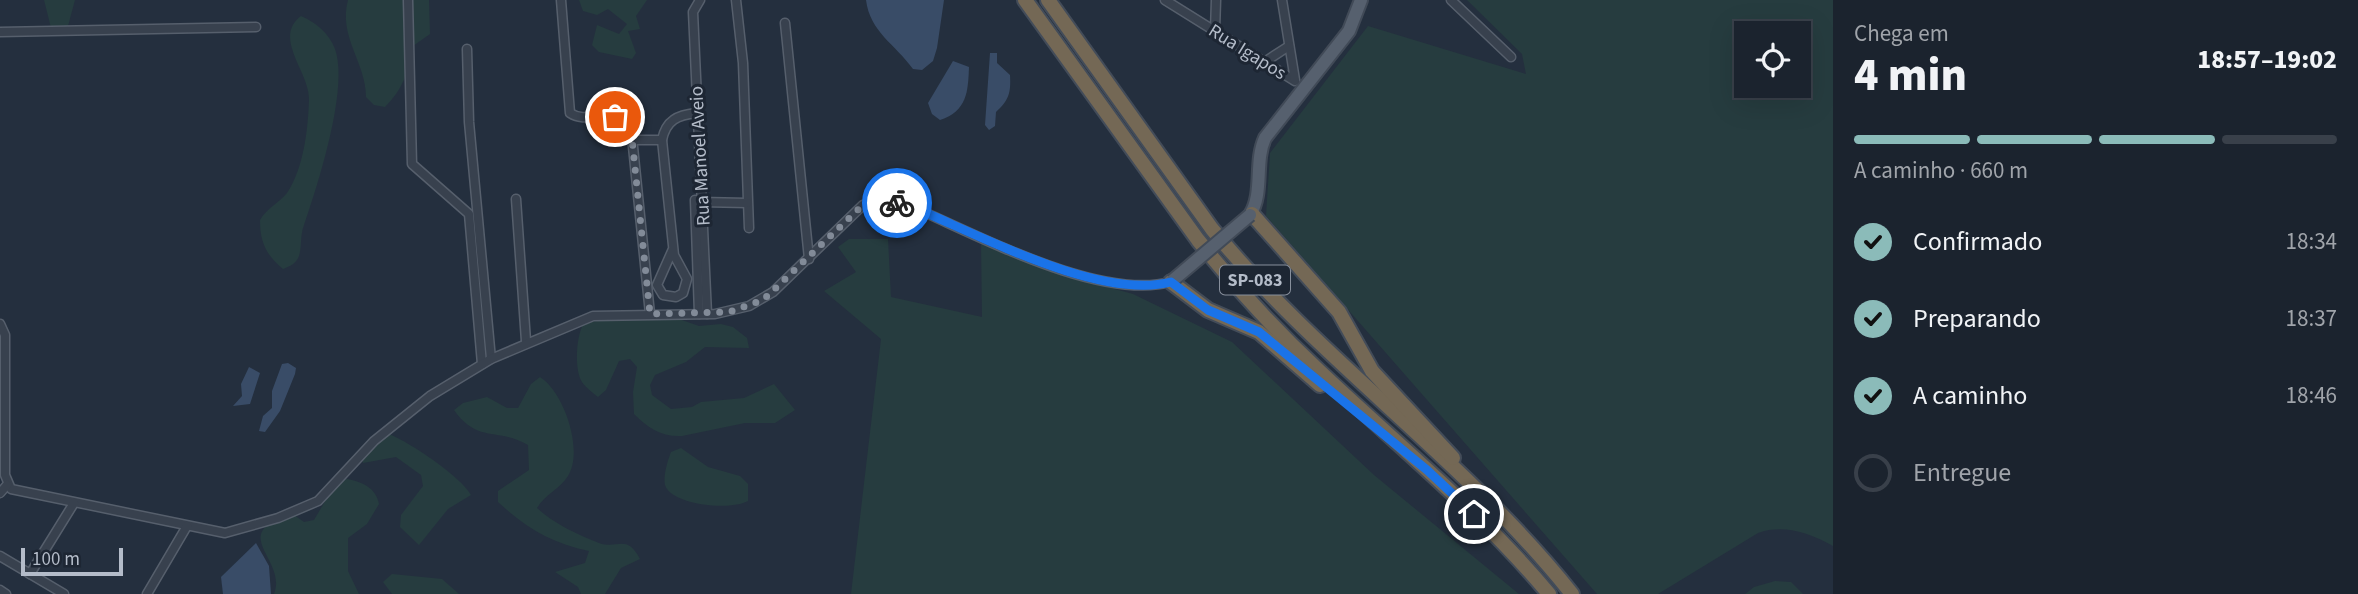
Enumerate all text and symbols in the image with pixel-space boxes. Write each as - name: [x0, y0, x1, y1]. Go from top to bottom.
- text: Chega em: [1854, 17, 1949, 50]
- street label: Rua Igapos: [1203, 18, 1291, 87]
- map controls: [1734, 21, 1811, 98]
- button: locate: [1734, 21, 1811, 98]
- text: 18:57–19:02: [2197, 41, 2337, 78]
- text: 4 min: [1854, 43, 1967, 108]
- street label: Rua Manoel Aveio: [683, 85, 718, 227]
- pin: [585, 87, 645, 147]
- icon: bag: [596, 98, 634, 136]
- text: A caminho · 660 m: [1854, 154, 2028, 187]
- courier: [862, 168, 932, 238]
- icon: bike: [878, 184, 916, 222]
- icon: check: [1854, 223, 1892, 261]
- text: Confirmado: [1913, 223, 2042, 260]
- text: 18:34: [2286, 225, 2337, 258]
- road number: SP-083: [1220, 266, 1290, 294]
- icon: check: [1854, 300, 1892, 338]
- text: Preparando: [1913, 300, 2041, 337]
- text: 18:37: [2286, 302, 2337, 335]
- icon: check: [1854, 377, 1892, 415]
- text: A caminho: [1913, 377, 2027, 414]
- text: 18:46: [2286, 379, 2337, 412]
- text: Entregue: [1913, 454, 2011, 491]
- pin: [1444, 484, 1504, 544]
- icon: home: [1455, 495, 1493, 533]
- scale bar: [21, 545, 122, 577]
- text: 100 m: [32, 546, 80, 573]

